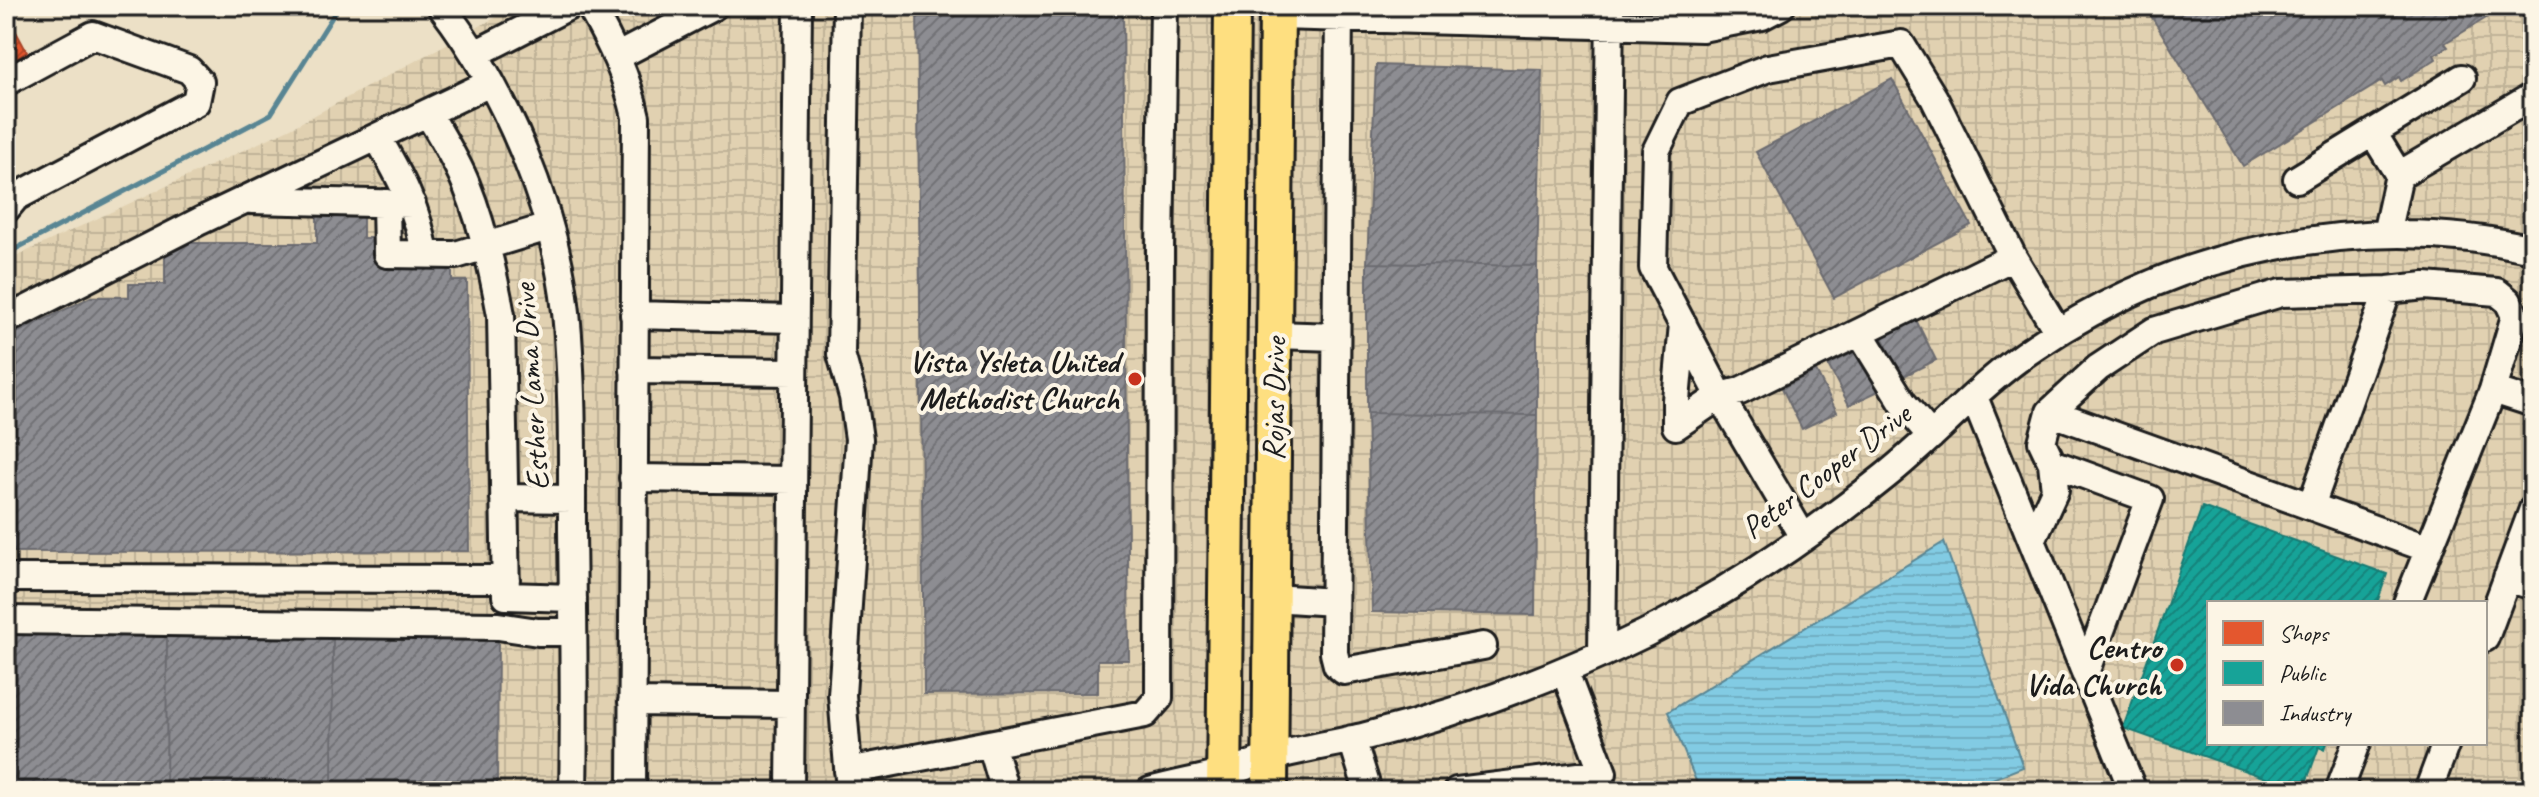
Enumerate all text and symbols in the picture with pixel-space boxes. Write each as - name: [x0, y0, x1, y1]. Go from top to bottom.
- street label: Esther Lama Drive: [503, 280, 559, 492]
- street label: Rojas Drive: [1252, 335, 1296, 461]
- place label: Vista Ysleta United Methodist Church: [909, 341, 1124, 419]
- marker: Vista Ysleta United Methodist Church: [1126, 370, 1144, 388]
- street label: Peter Cooper Drive: [1733, 392, 1921, 548]
- legend: [2207, 601, 2487, 745]
- text: Shops: [2279, 618, 2330, 648]
- place label: Centro Vida Church: [2025, 627, 2164, 705]
- marker: Centro Vida Church: [2168, 656, 2186, 674]
- text: Public: [2279, 658, 2327, 688]
- text: Industry: [2279, 698, 2352, 728]

